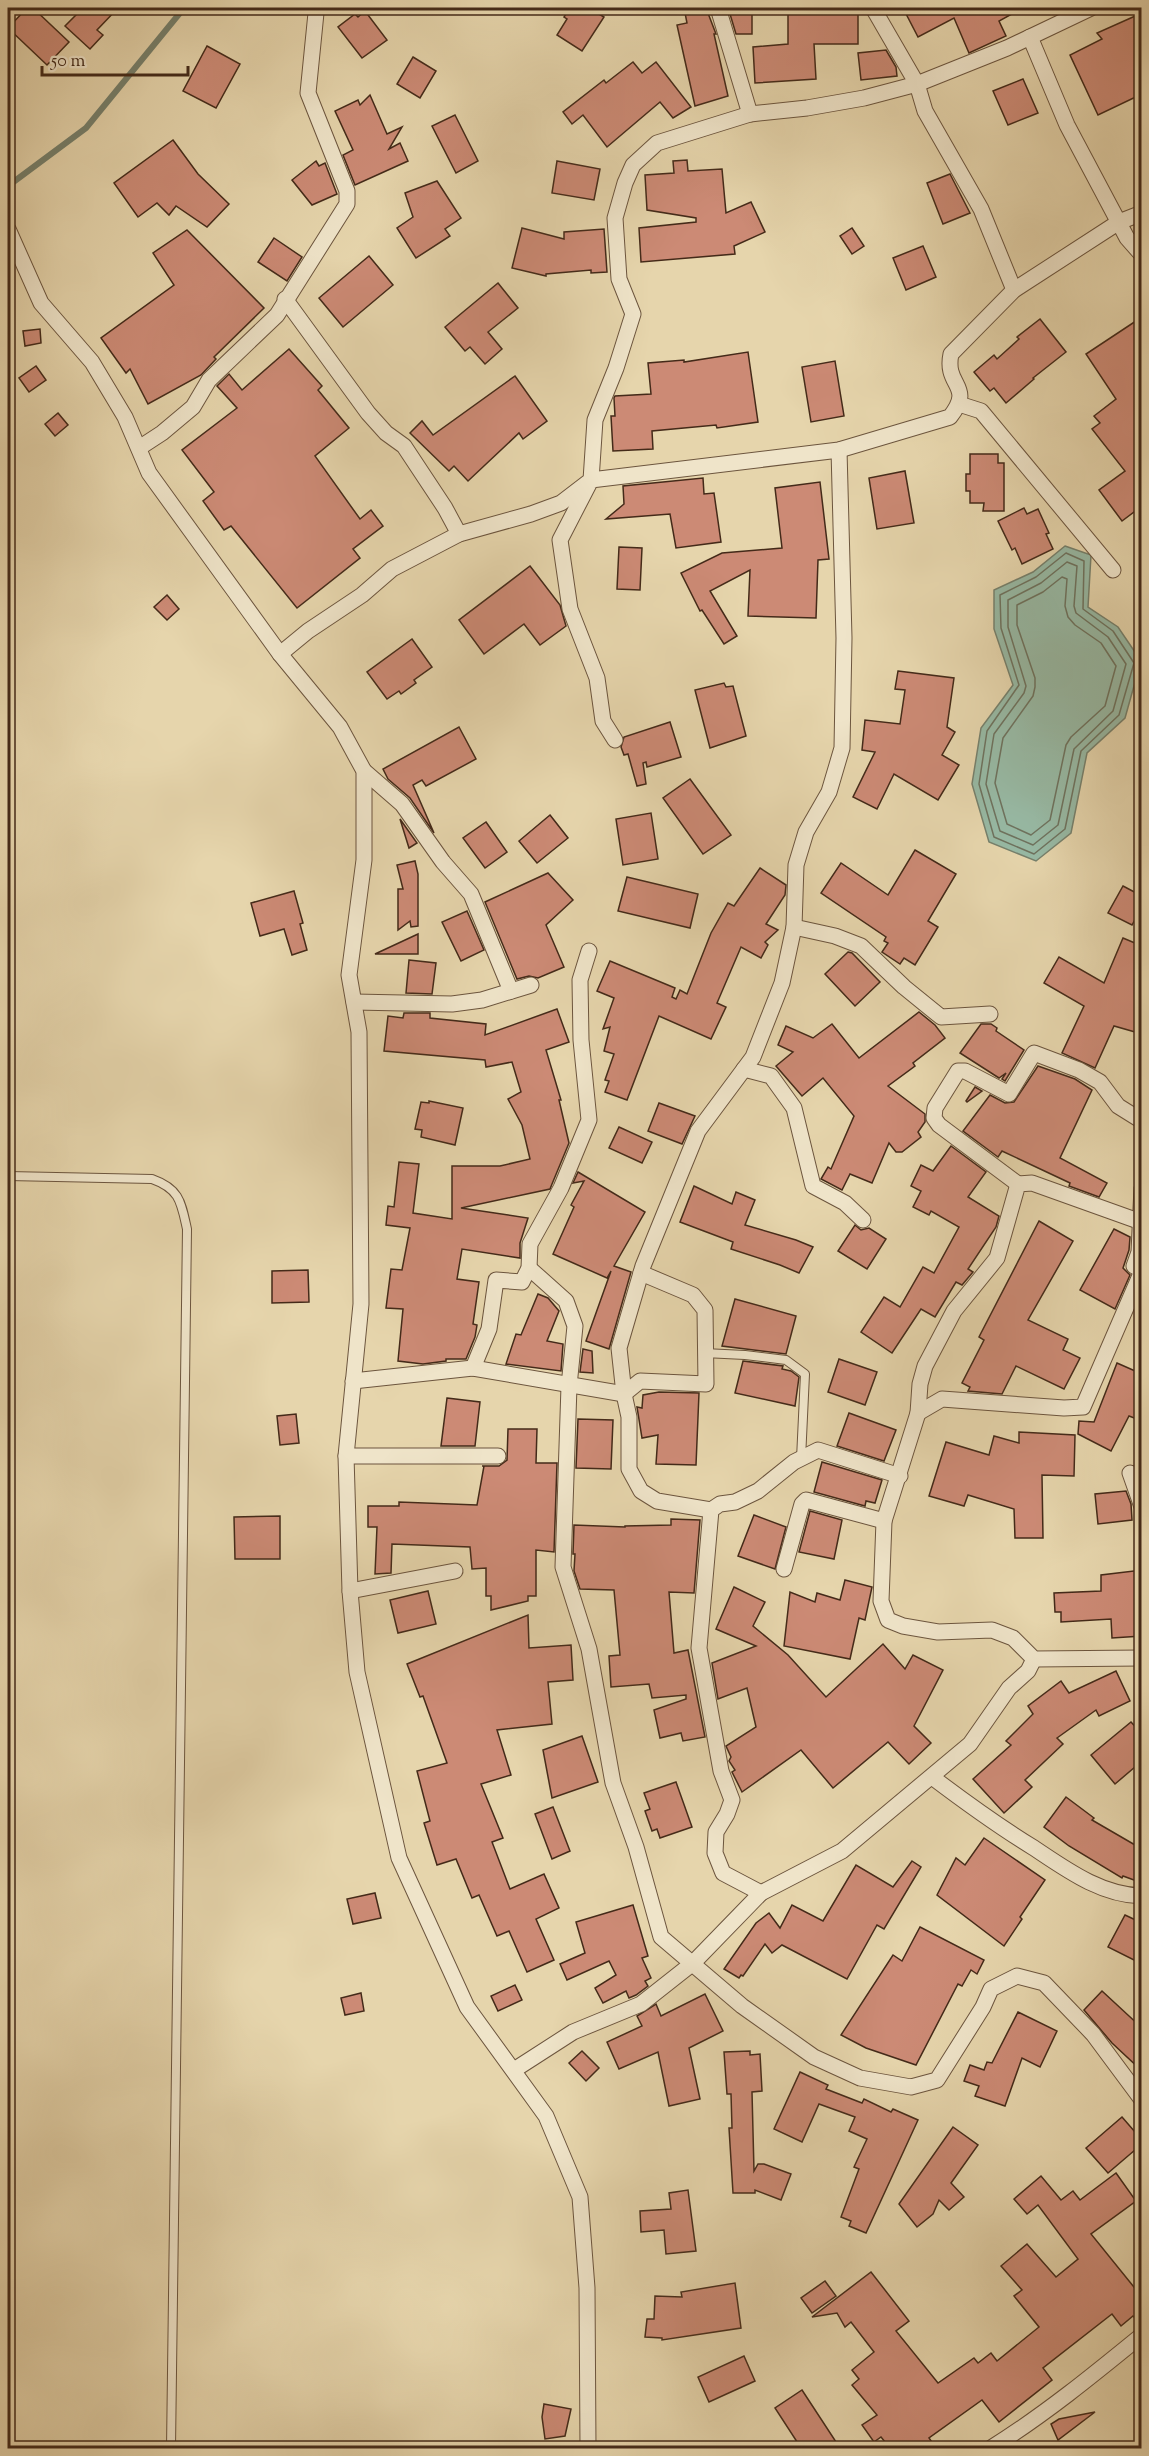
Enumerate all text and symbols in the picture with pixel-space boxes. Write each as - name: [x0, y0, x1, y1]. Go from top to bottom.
- scale bar: [42, 39, 188, 77]
- text: 50 m: [50, 49, 86, 75]

